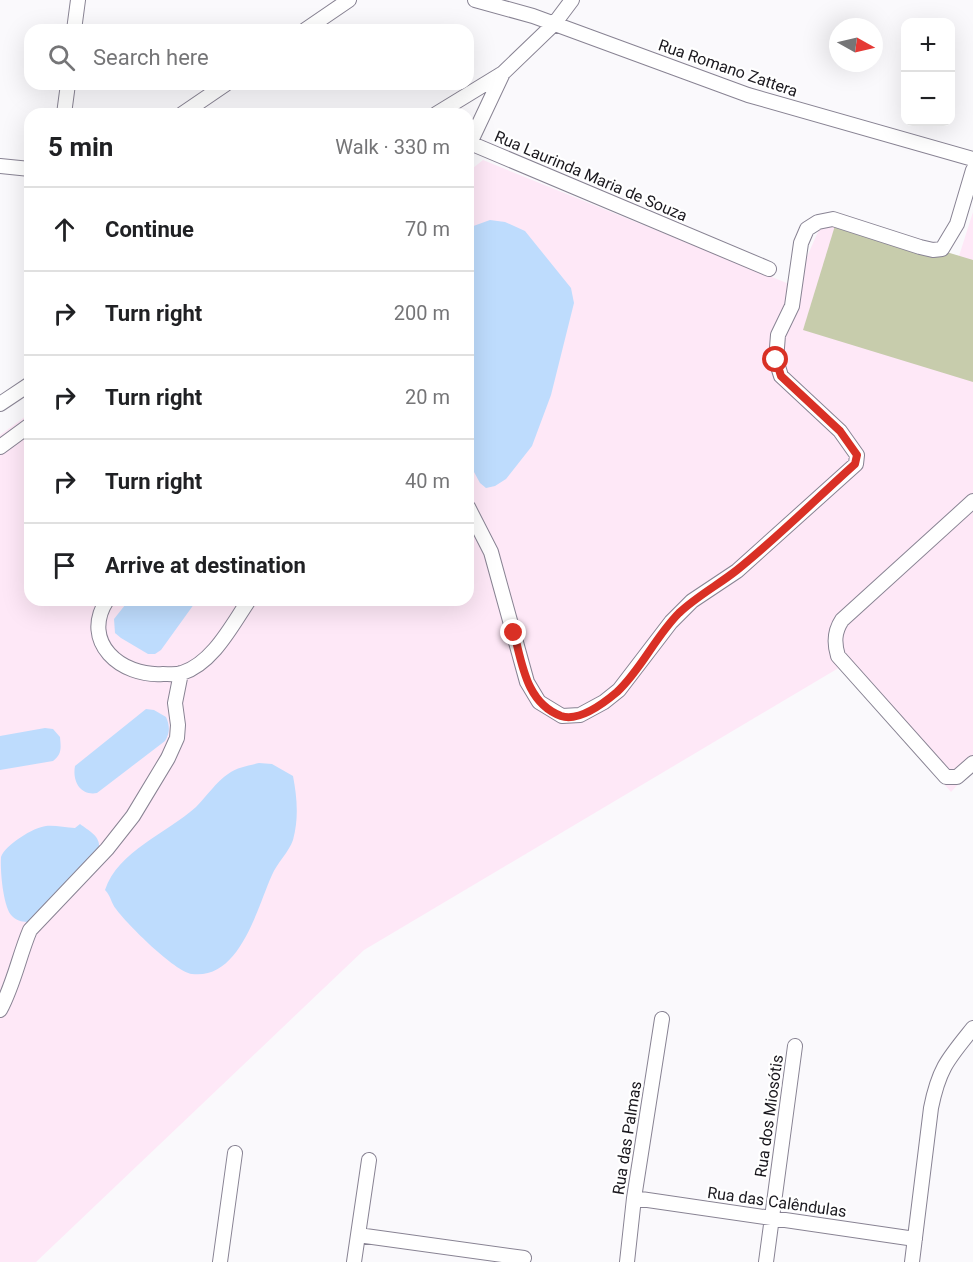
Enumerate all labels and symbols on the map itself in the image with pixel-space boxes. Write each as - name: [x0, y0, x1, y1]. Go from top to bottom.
- north arrow: [829, 18, 883, 72]
- street label: Rua Romano Zattera: [656, 35, 800, 101]
- street label: Rua Laurinda Maria de Souza: [492, 127, 690, 225]
- route start: [762, 346, 788, 372]
- route end: [500, 619, 526, 645]
- street label: Rua dos Miosótis: [751, 1054, 787, 1178]
- street label: Rua das Palmas: [609, 1080, 645, 1196]
- street label: Rua das Calêndulas: [706, 1183, 848, 1221]

